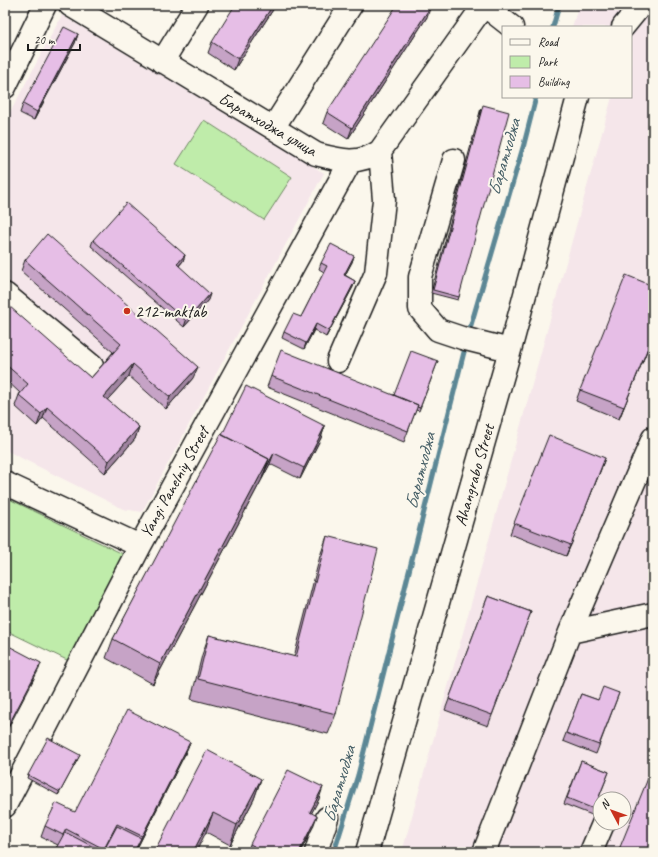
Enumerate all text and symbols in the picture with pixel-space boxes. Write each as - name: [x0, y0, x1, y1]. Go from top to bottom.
- scale bar: [28, 26, 80, 52]
- legend: [502, 26, 632, 98]
- text: 20 m: [34, 32, 56, 48]
- text: Road: [538, 34, 560, 50]
- text: Park: [538, 54, 559, 70]
- text: Building: [538, 74, 570, 90]
- street label: Баратходжа улица: [215, 88, 322, 162]
- water label: Баратходжа: [483, 114, 526, 198]
- place label: 212-maktab: [135, 301, 208, 322]
- marker: 212-maktab: [122, 306, 132, 316]
- street label: Ahangrabo Street: [450, 420, 500, 528]
- street label: Yangi Panelniy Street: [135, 421, 215, 542]
- water label: Баратходжа: [400, 428, 441, 512]
- water label: Баратходжа: [318, 741, 361, 825]
- north arrow: [592, 791, 632, 831]
- text: N: [597, 796, 613, 812]

